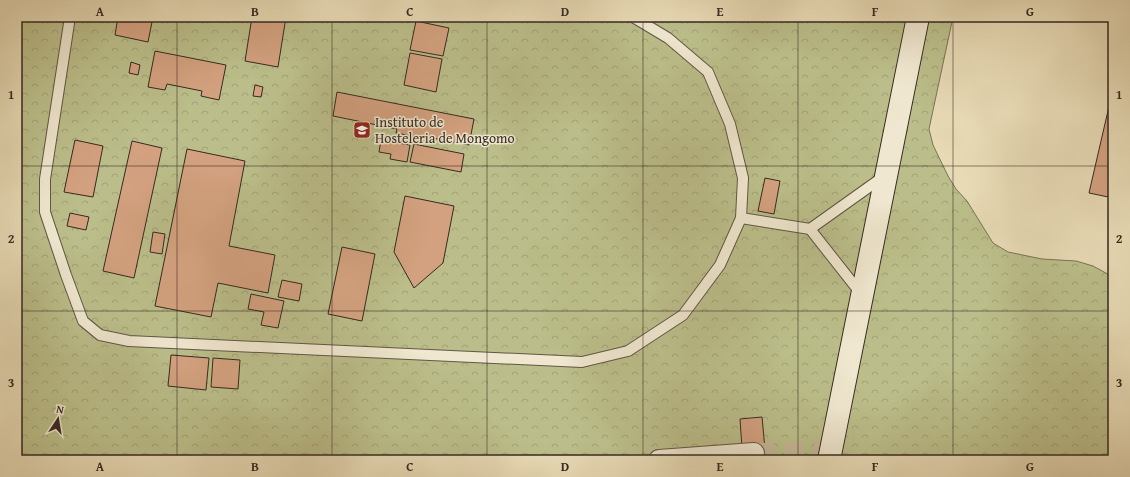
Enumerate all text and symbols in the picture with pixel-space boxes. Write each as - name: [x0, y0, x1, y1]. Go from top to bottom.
- text: A: [96, 2, 105, 21]
- text: B: [251, 2, 259, 21]
- text: C: [406, 2, 414, 21]
- text: D: [561, 2, 569, 21]
- text: E: [717, 2, 724, 21]
- text: F: [872, 2, 879, 21]
- text: G: [1026, 2, 1034, 21]
- text: 1: [8, 85, 14, 104]
- text: 1: [1116, 85, 1122, 104]
- place label: Instituto de Hosteleria de Mongomo: [375, 112, 515, 148]
- school or university icon: Instituto de Hosteleria de Mongomo: [352, 120, 372, 140]
- text: 2: [8, 229, 15, 248]
- text: 2: [1116, 229, 1123, 248]
- text: 3: [8, 373, 14, 392]
- text: 3: [1116, 373, 1122, 392]
- north arrow: [38, 399, 78, 439]
- text: N: [55, 401, 66, 418]
- text: A: [96, 457, 105, 476]
- text: B: [251, 457, 259, 476]
- text: C: [406, 457, 414, 476]
- text: D: [561, 457, 569, 476]
- text: E: [717, 457, 724, 476]
- text: F: [872, 457, 879, 476]
- text: G: [1026, 457, 1034, 476]

